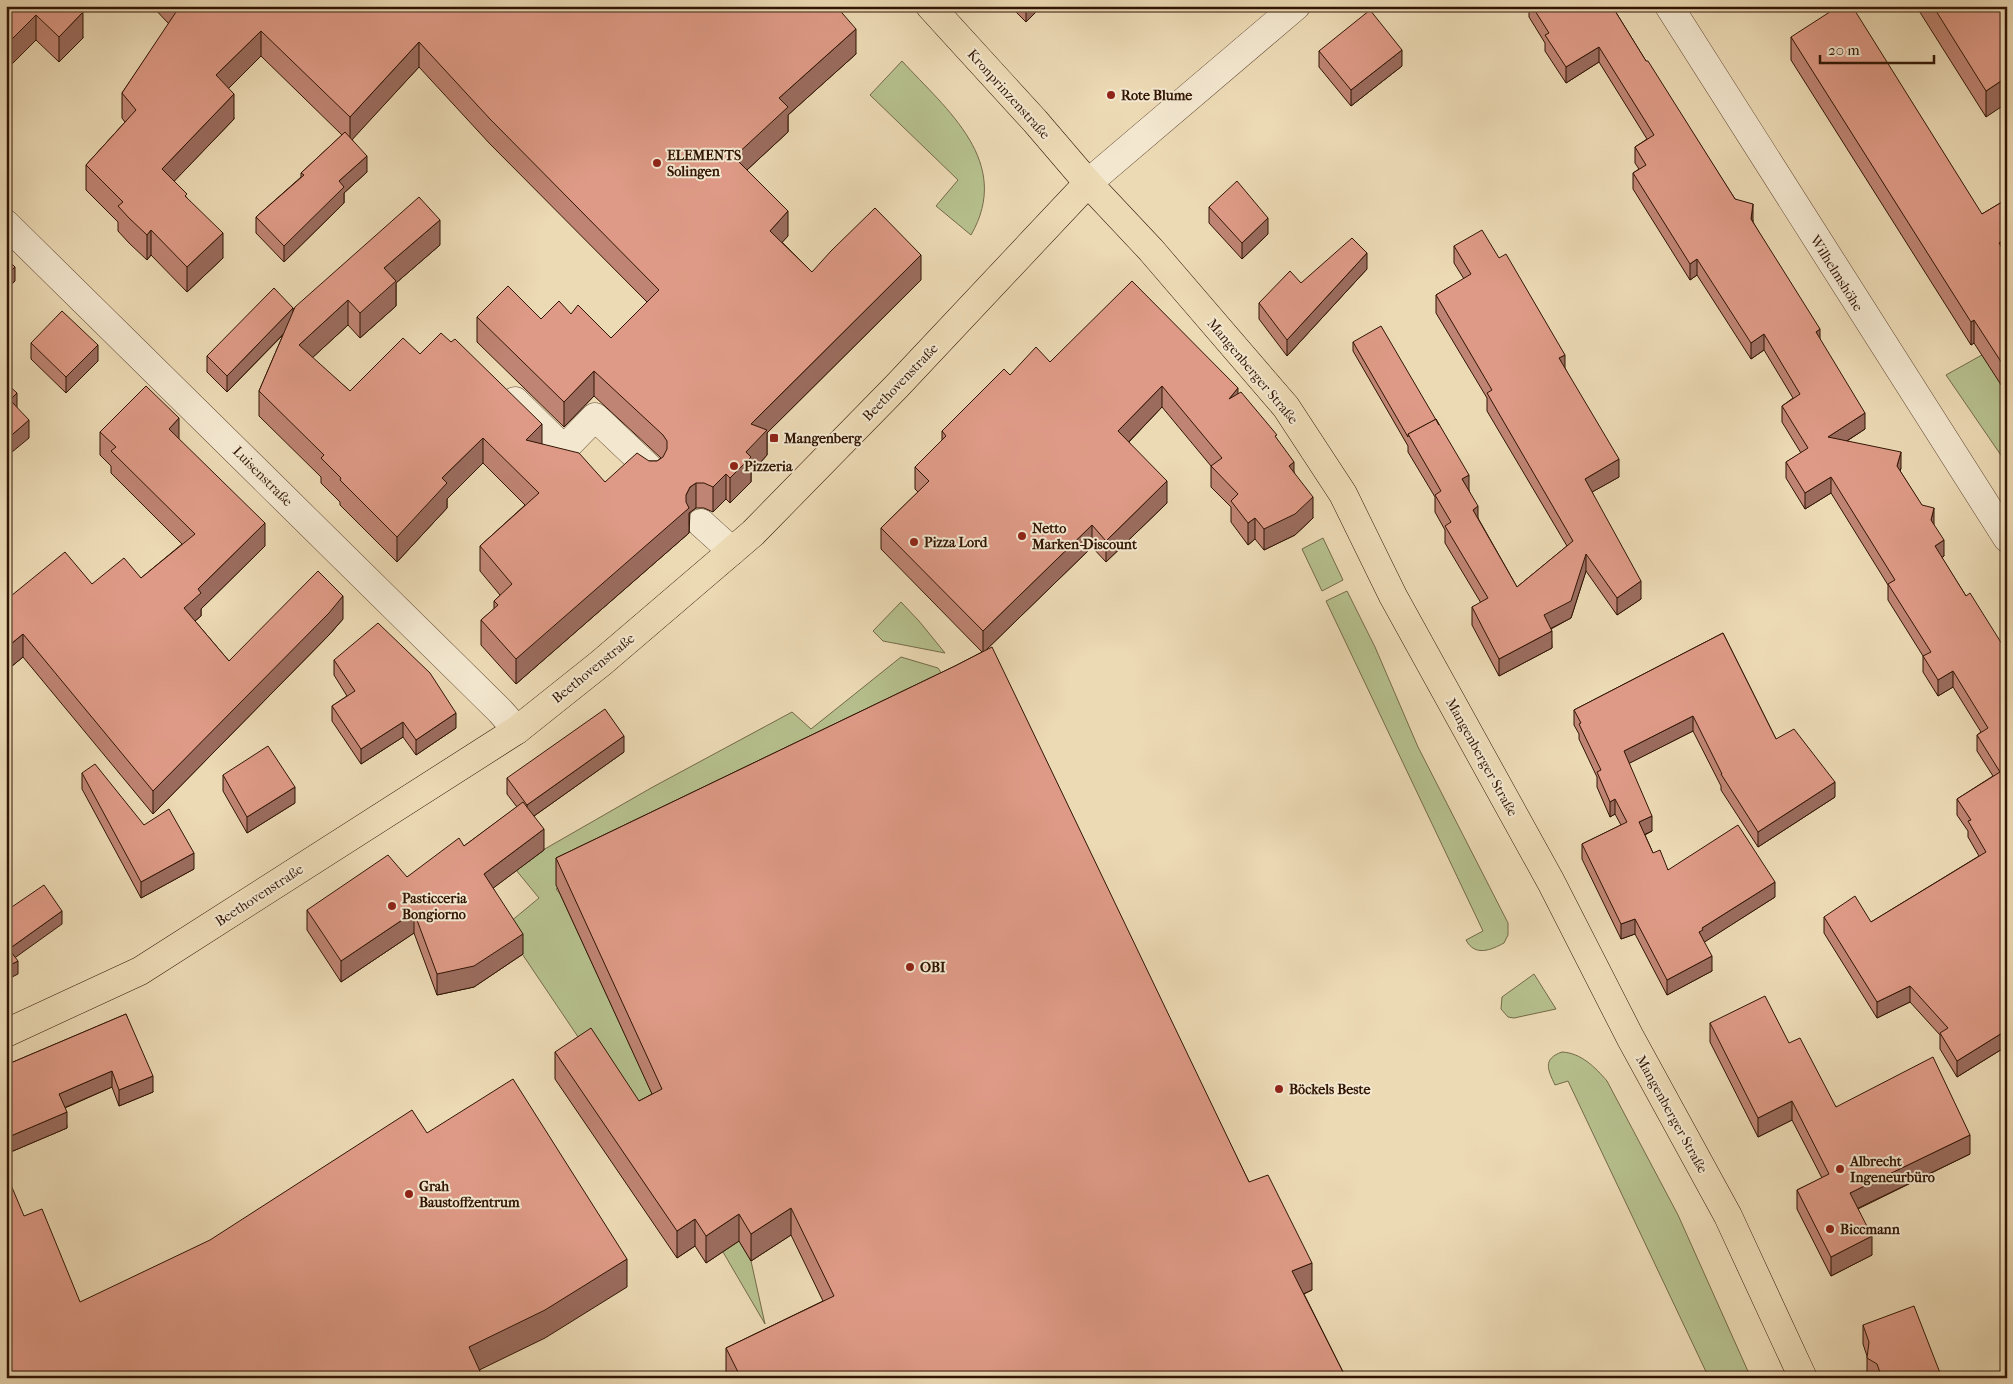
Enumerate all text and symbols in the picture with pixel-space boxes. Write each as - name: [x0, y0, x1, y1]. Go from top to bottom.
- scale bar: [1820, 32, 1934, 64]
- text: 20 m: [1828, 41, 1860, 59]
- street label: Kronprinzenstraße: [964, 46, 1054, 143]
- place label: Rote Blume: [1121, 87, 1192, 104]
- marker: Rote Blume: [1105, 89, 1117, 101]
- place label: ELEMENTS Solingen: [667, 147, 741, 180]
- marker: ELEMENTS Solingen: [651, 157, 663, 169]
- street label: Wilhelmshöhe: [1806, 231, 1867, 314]
- street label: Mangenberger Straße: [1203, 315, 1302, 428]
- street label: Beethovenstraße: [859, 340, 942, 425]
- place label: Mangenberg: [783, 430, 862, 447]
- marker: Mangenberg: [768, 432, 780, 444]
- street label: Luisenstraße: [229, 443, 296, 510]
- place label: Pizzeria: [744, 458, 793, 475]
- marker: Pizzeria: [728, 460, 740, 472]
- place label: Netto Marken-Discount: [1031, 520, 1138, 553]
- marker: Netto Marken-Discount: [1016, 530, 1028, 542]
- place label: Pizza Lord: [924, 534, 989, 551]
- marker: Pizza Lord: [908, 536, 920, 548]
- street label: Beethovenstraße: [549, 630, 638, 707]
- street label: Mangenberger Straße: [1442, 695, 1521, 819]
- street label: Beethovenstraße: [212, 861, 307, 930]
- place label: Pasticceria Bongiorno: [402, 890, 467, 923]
- marker: Pasticceria Bongiorno: [386, 900, 398, 912]
- place label: OBI: [920, 959, 946, 976]
- marker: OBI: [904, 961, 916, 973]
- street label: Mangenberger Straße: [1632, 1052, 1711, 1176]
- place label: Böckels Beste: [1289, 1081, 1370, 1098]
- marker: Böckels Beste: [1273, 1083, 1285, 1095]
- place label: Albrecht Ingeneurbüro: [1849, 1153, 1935, 1186]
- marker: Albrecht Ingeneurbüro: [1834, 1163, 1846, 1175]
- place label: Grah Baustoffzentrum: [419, 1178, 520, 1211]
- marker: Grah Baustoffzentrum: [403, 1188, 415, 1200]
- place label: Biccmann: [1840, 1221, 1901, 1238]
- marker: Biccmann: [1824, 1223, 1836, 1235]

